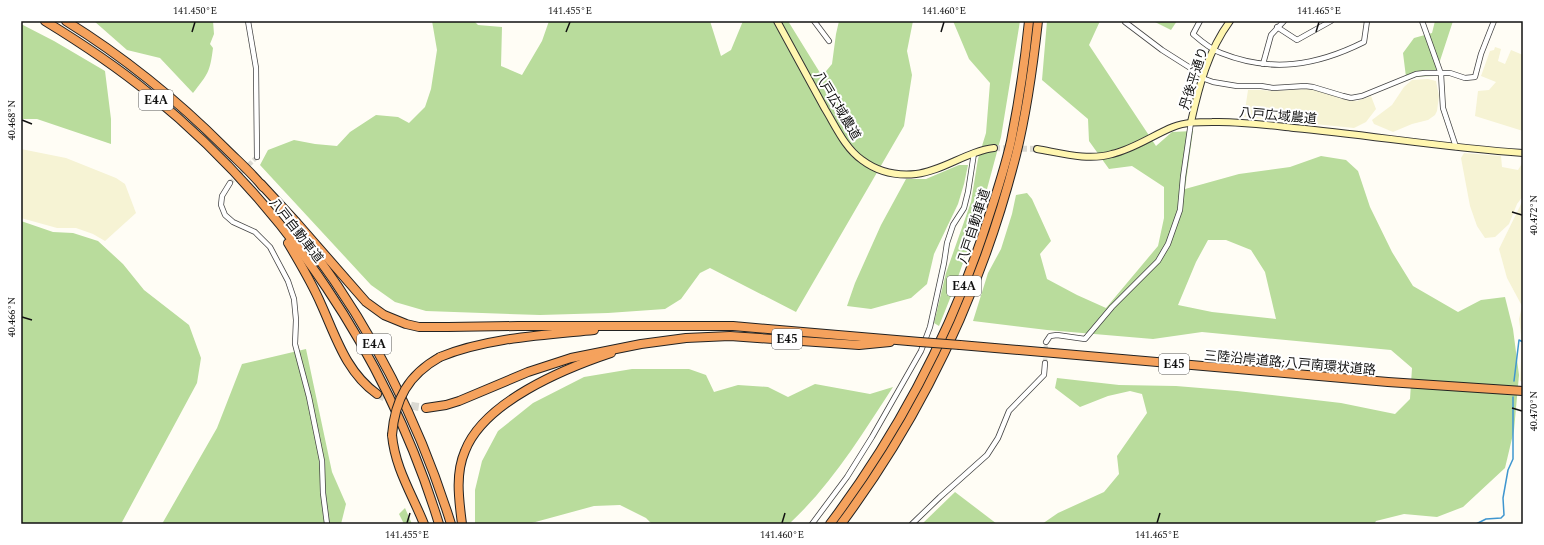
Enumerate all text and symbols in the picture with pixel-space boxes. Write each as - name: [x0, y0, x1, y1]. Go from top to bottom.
- text: 141.450°E: [173, 3, 217, 19]
- text: 141.455°E: [548, 3, 592, 19]
- text: 141.460°E: [922, 3, 966, 19]
- text: 141.465°E: [1297, 3, 1341, 19]
- street label: 丹後平通り: [1174, 44, 1214, 112]
- street label: 八戸広域農道: [808, 67, 866, 144]
- road number: E4A: [139, 90, 173, 110]
- text: 40.468°N: [4, 100, 20, 140]
- street label: 八戸広域農道: [1238, 103, 1318, 129]
- street label: 八戸自動車道: [952, 186, 996, 266]
- street label: 八戸自動車道: [264, 194, 328, 268]
- text: 40.472°N: [1526, 195, 1542, 235]
- road number: E4A: [947, 276, 981, 296]
- text: 40.466°N: [4, 297, 20, 337]
- road number: E45: [772, 329, 802, 349]
- road number: E4A: [357, 334, 391, 354]
- street label: 三陸沿岸道路;八戸南環状道路: [1203, 346, 1377, 380]
- road number: E45: [1159, 354, 1189, 374]
- text: 40.470°N: [1526, 391, 1542, 431]
- text: 141.455°E: [385, 527, 429, 543]
- text: 141.460°E: [760, 527, 804, 543]
- text: 141.465°E: [1135, 527, 1179, 543]

